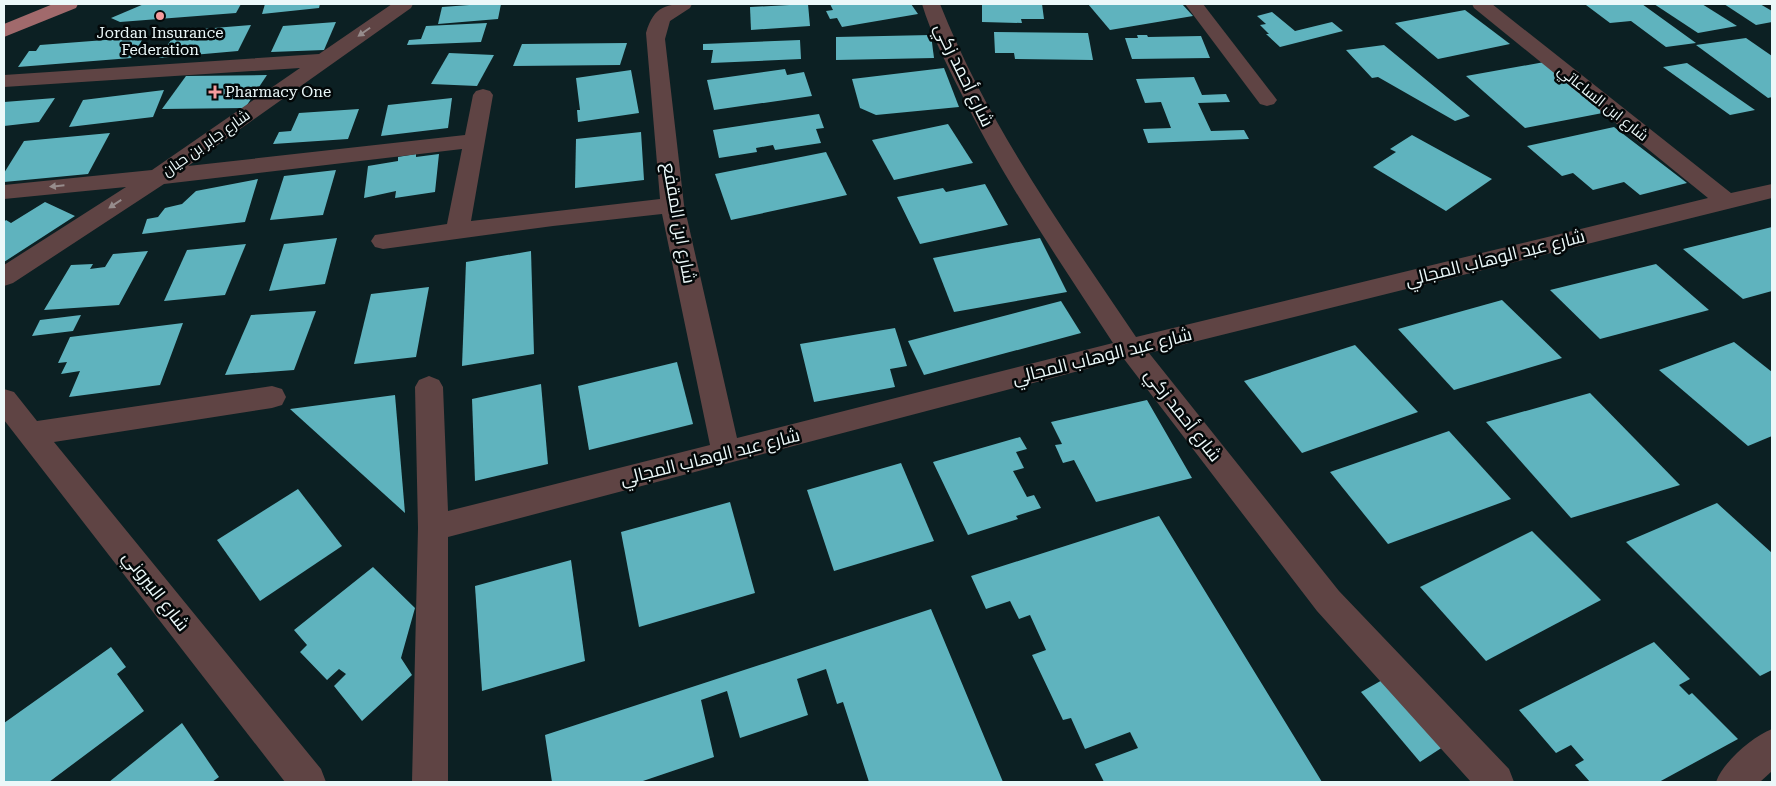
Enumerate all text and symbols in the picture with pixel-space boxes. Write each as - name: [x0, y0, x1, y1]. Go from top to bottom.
- marker: Jordan Insurance Federation: [154, 10, 166, 22]
- street label: شارع أحمد زكي: [927, 20, 999, 132]
- place label: Jordan Insurance Federation: [97, 24, 223, 59]
- one-way arrow: [357, 27, 371, 37]
- street label: شارع ابن الساعاتي: [1552, 61, 1652, 147]
- place label: Pharmacy One: [225, 83, 331, 101]
- marker: Pharmacy One: [209, 86, 221, 98]
- street label: شارع جابر بن حيان: [159, 106, 255, 182]
- street label: شارع ابن المقفع: [657, 161, 700, 285]
- one-way arrow: [49, 183, 65, 191]
- one-way arrow: [109, 199, 122, 209]
- street label: شارع عبد الوهاب المجالي: [1403, 225, 1588, 294]
- street label: شارع عبد الوهاب المجالي: [1010, 323, 1195, 392]
- street label: شارع أحمد زكي: [1137, 364, 1226, 468]
- street label: شارع عبد الوهاب المجالي: [618, 424, 803, 493]
- street label: شارع البيروني: [115, 547, 194, 637]

